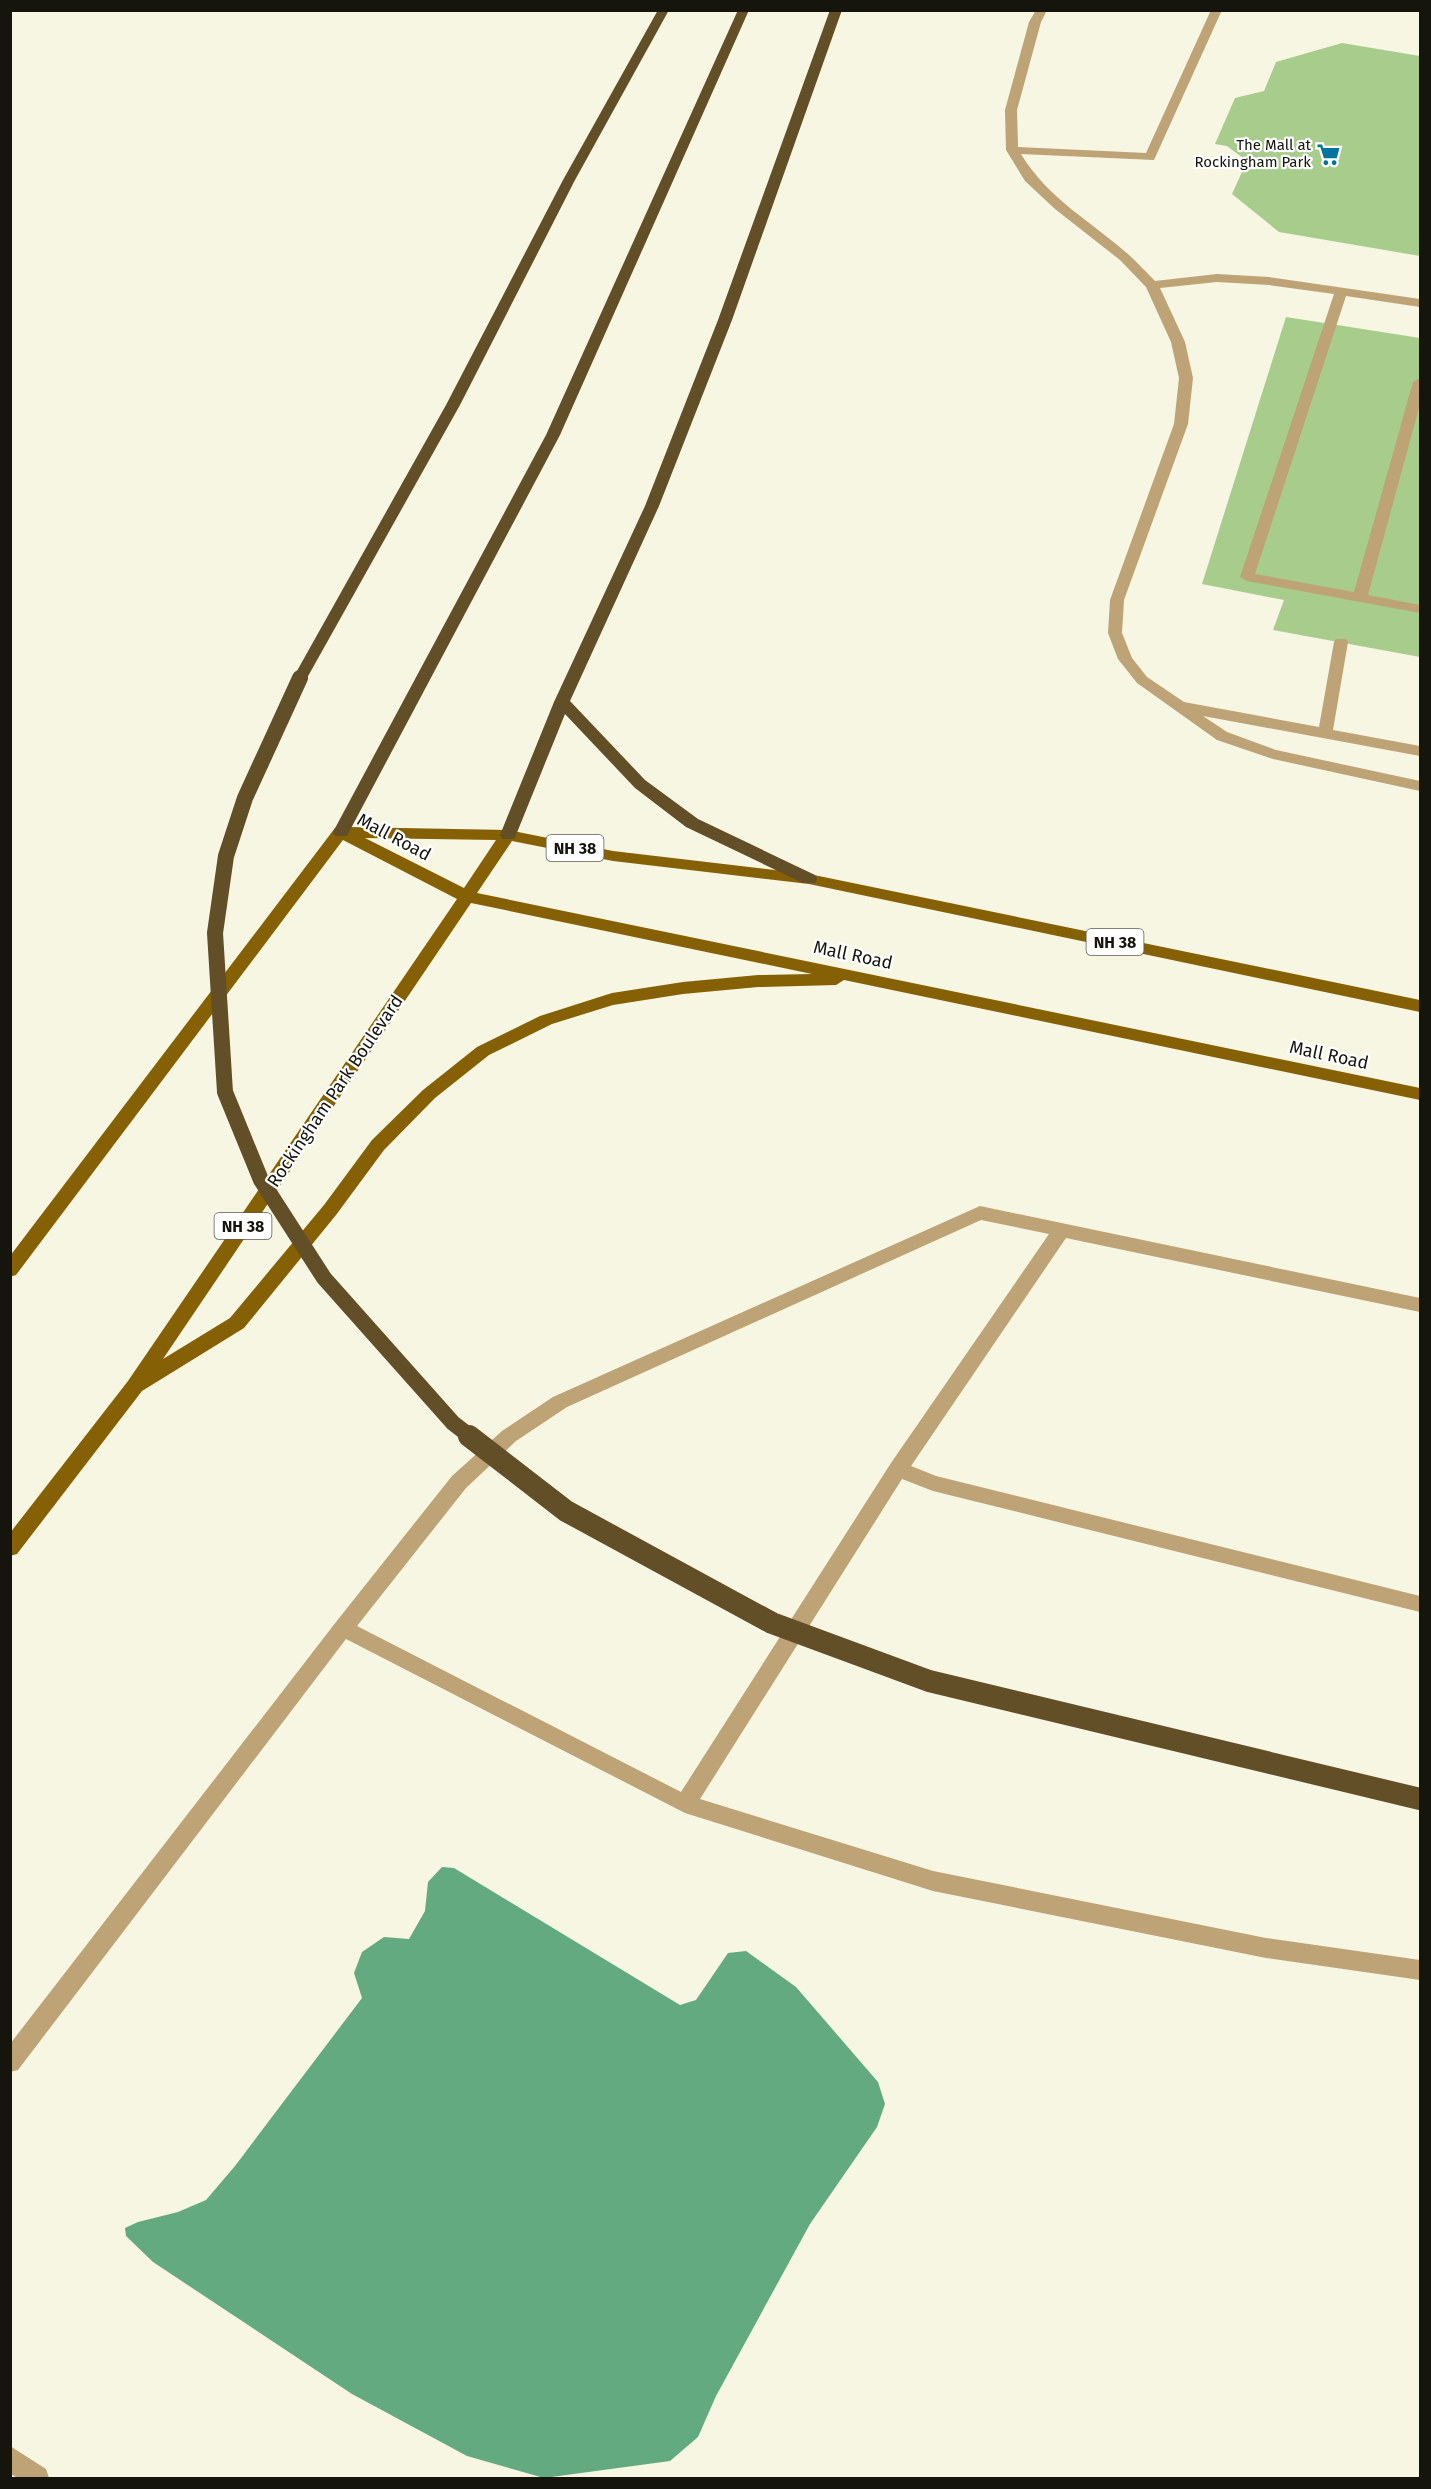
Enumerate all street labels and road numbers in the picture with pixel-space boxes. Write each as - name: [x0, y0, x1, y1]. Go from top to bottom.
- street label: Mall Road: [353, 808, 435, 866]
- road number: NH 38: [546, 835, 604, 861]
- road number: NH 38: [1086, 929, 1144, 955]
- street label: Mall Road: [811, 936, 895, 974]
- street label: Rockingham Park Boulevard: [262, 991, 408, 1191]
- street label: Mall Road: [1287, 1036, 1371, 1074]
- road number: NH 38: [214, 1213, 272, 1239]

